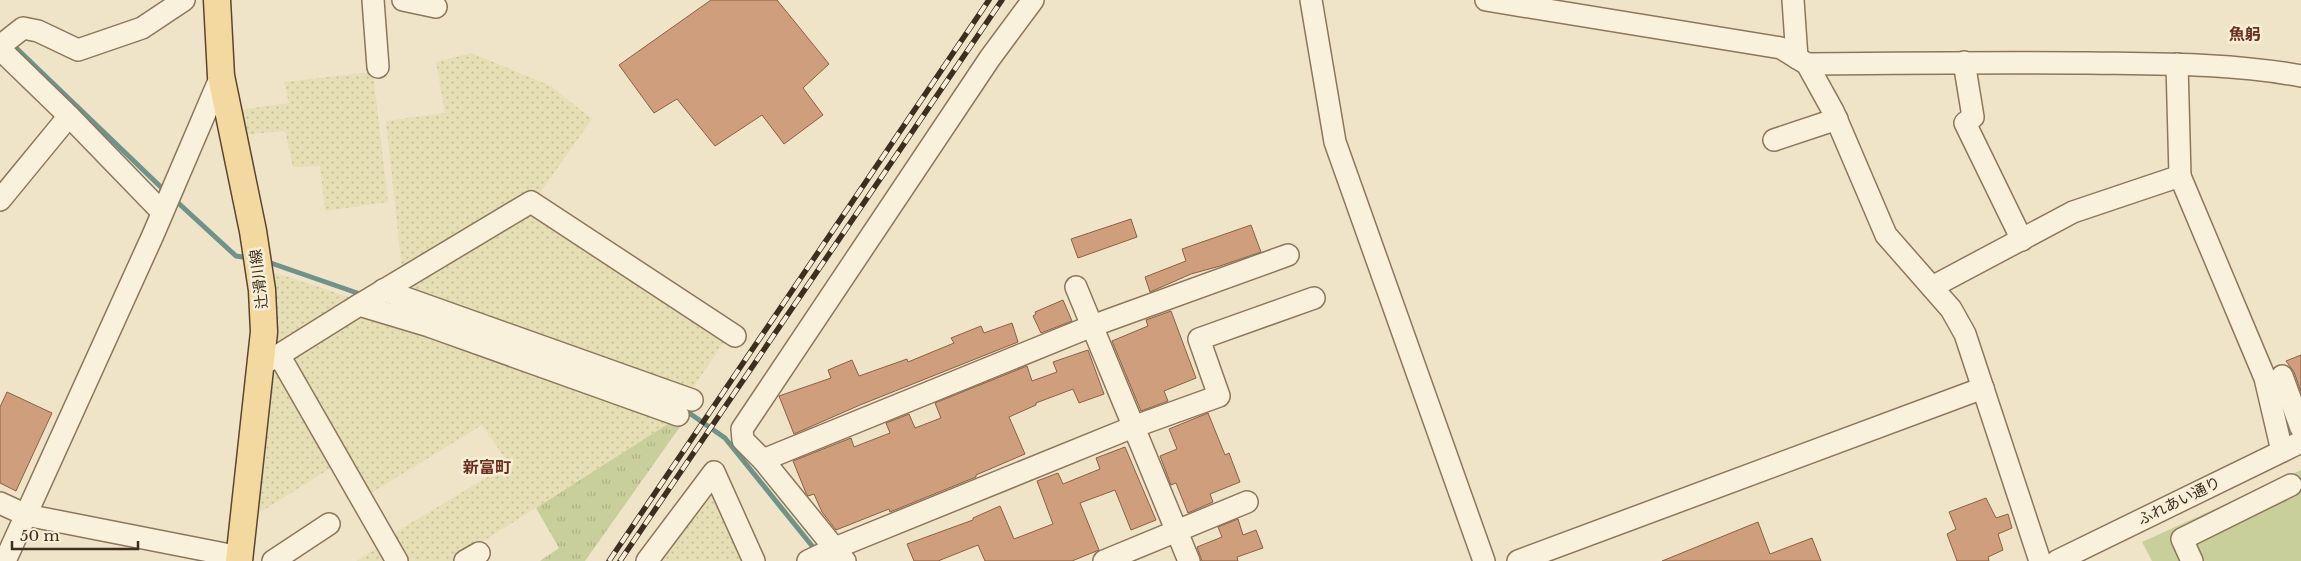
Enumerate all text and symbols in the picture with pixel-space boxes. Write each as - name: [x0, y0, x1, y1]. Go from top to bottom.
- district label: 魚躬: [2229, 24, 2261, 44]
- street label: 辻滑川線: [245, 248, 272, 310]
- district label: 新富町: [463, 457, 511, 477]
- street label: ふれあい通り: [2134, 472, 2223, 529]
- scale bar: [12, 518, 139, 550]
- text: 50 m: [20, 526, 60, 545]

